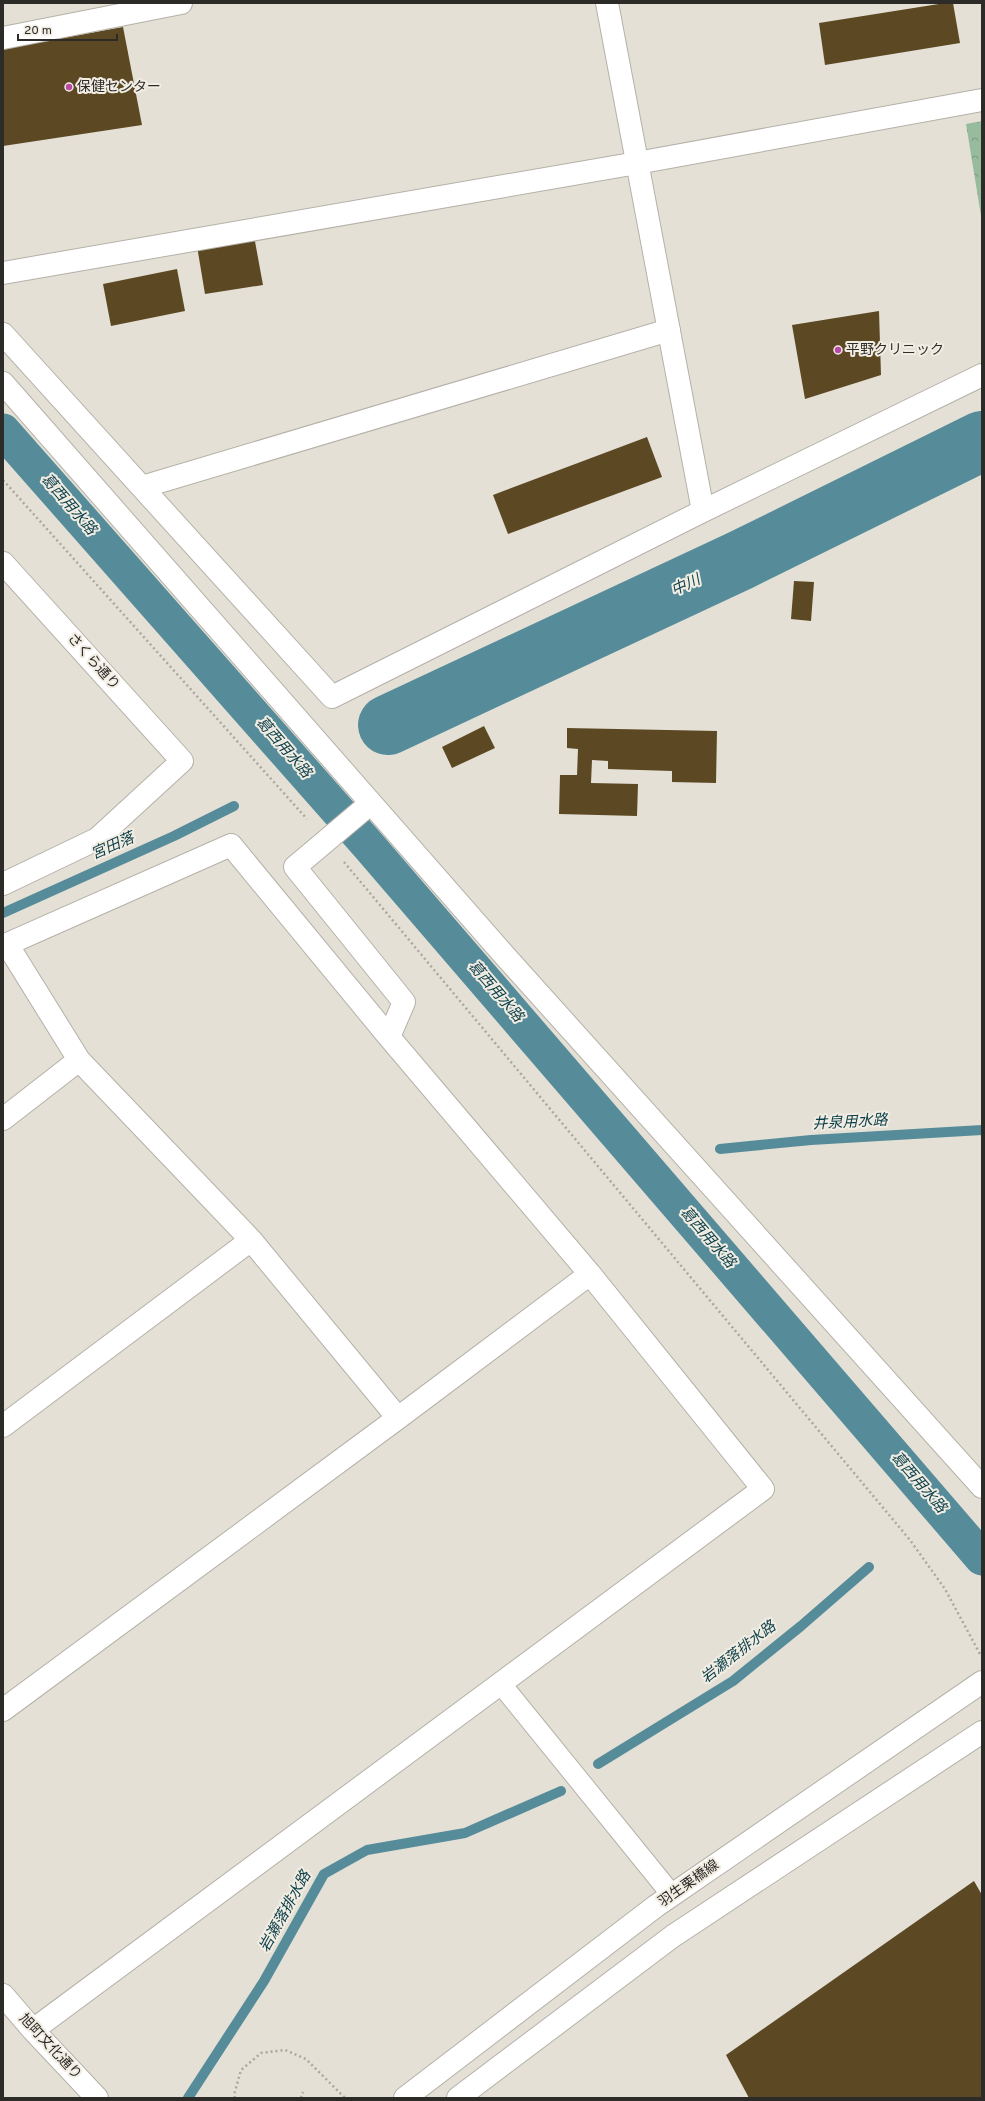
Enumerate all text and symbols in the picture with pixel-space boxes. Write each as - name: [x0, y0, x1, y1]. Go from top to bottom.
- scale bar: [18, 16, 117, 42]
- text: 20 m: [24, 23, 52, 39]
- place label: 保健センター: [77, 78, 161, 96]
- marker: 保健センター: [64, 82, 74, 92]
- place label: 平野クリニック: [846, 342, 944, 359]
- marker: 平野クリニック: [833, 345, 843, 355]
- water label: 葛西用水路: [36, 470, 101, 541]
- water label: 中川: [668, 570, 705, 601]
- street label: さくら通り: [63, 630, 123, 694]
- water label: 葛西用水路: [251, 713, 316, 784]
- water label: 宮田落: [89, 828, 139, 865]
- water label: 葛西用水路: [463, 957, 528, 1028]
- water label: 井泉用水路: [812, 1111, 890, 1134]
- water label: 葛西用水路: [675, 1203, 740, 1274]
- water label: 葛西用水路: [886, 1448, 951, 1519]
- water label: 岩瀬落排水路: [698, 1617, 782, 1688]
- street label: 羽生栗橋線: [655, 1857, 723, 1911]
- water label: 岩瀬落排水路: [256, 1866, 317, 1956]
- street label: 旭町文化通り: [15, 2010, 85, 2084]

